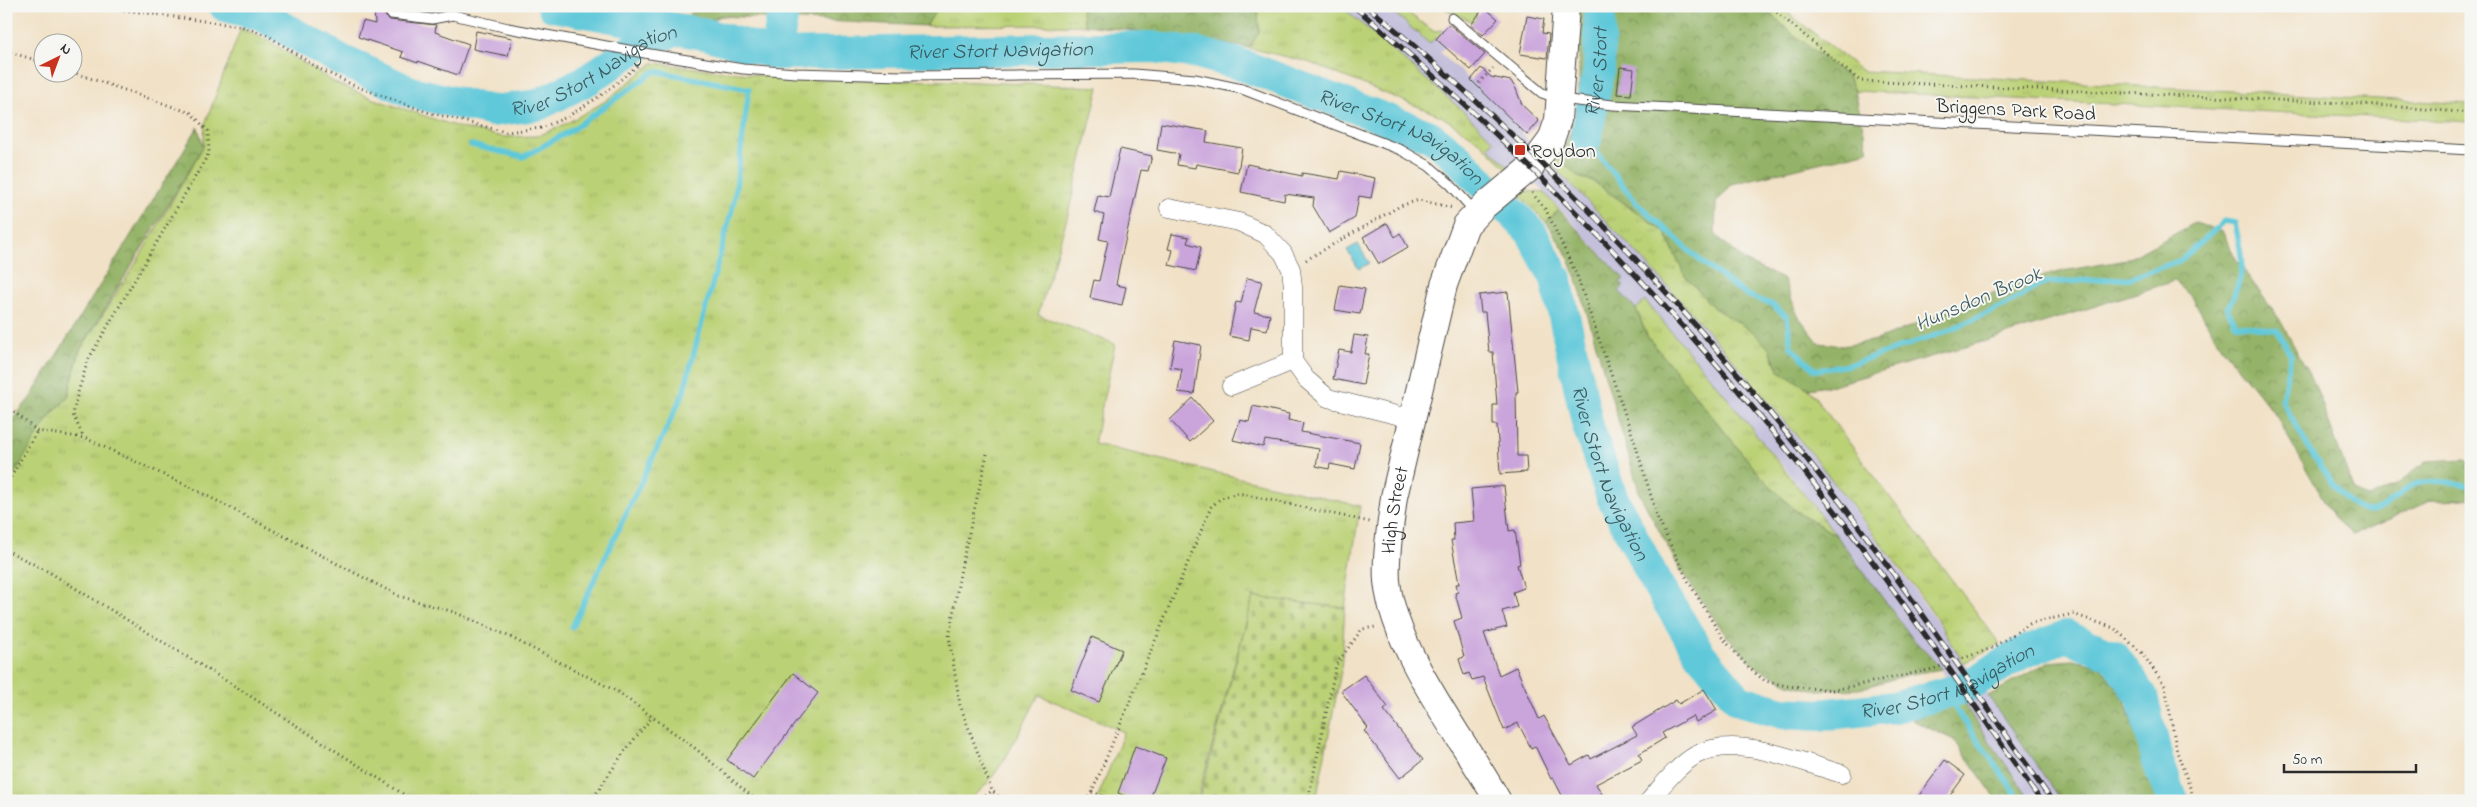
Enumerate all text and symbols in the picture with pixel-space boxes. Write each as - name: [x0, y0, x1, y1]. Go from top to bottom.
- water label: River Stort Navigation: [508, 18, 681, 126]
- water label: River Stort: [1577, 25, 1617, 120]
- north arrow: [32, 32, 82, 82]
- water label: River Stort Navigation: [906, 35, 1094, 69]
- text: N: [55, 38, 76, 60]
- water label: River Stort Navigation: [1313, 82, 1490, 193]
- street label: Briggens Park Road: [1934, 93, 2096, 131]
- place label: Roydon: [1531, 138, 1596, 167]
- marker: Roydon: [1513, 143, 1527, 157]
- water label: Hunsdon Brook: [1911, 259, 2047, 340]
- water label: River Stort Navigation: [1563, 383, 1656, 567]
- street label: High Street: [1375, 463, 1418, 555]
- water label: River Stort Navigation: [1858, 637, 2039, 728]
- scale bar: [2284, 742, 2417, 774]
- text: 50 m: [2292, 749, 2323, 771]

